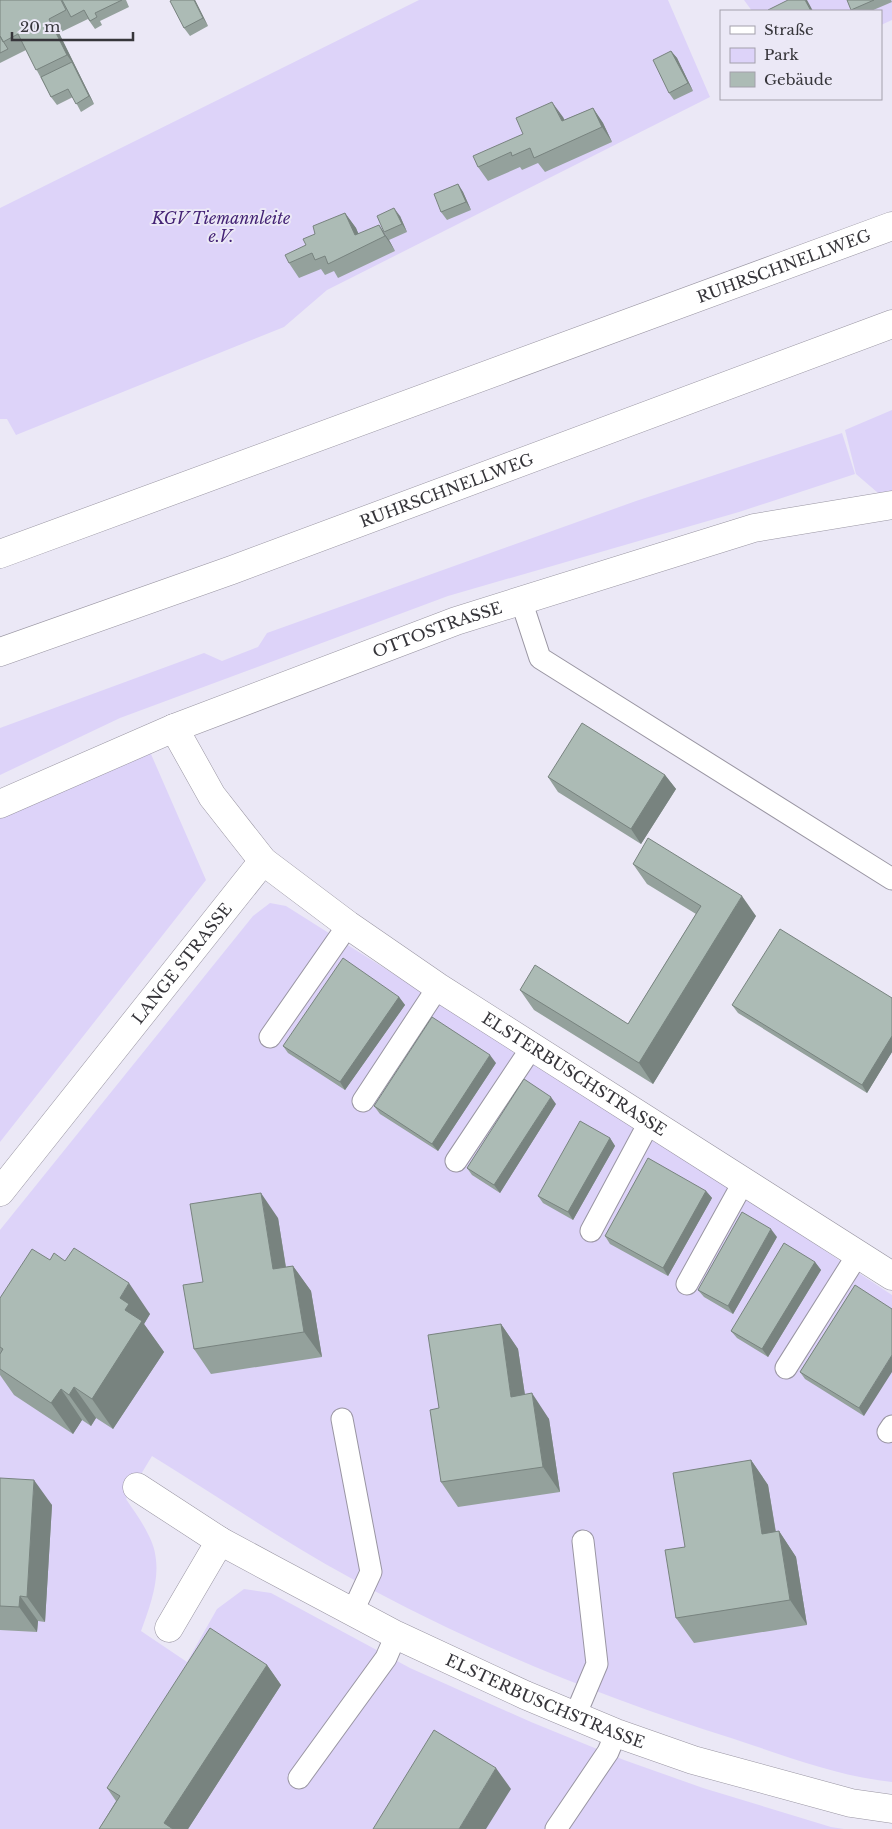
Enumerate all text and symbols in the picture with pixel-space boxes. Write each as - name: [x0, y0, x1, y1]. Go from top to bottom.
- scale bar: [12, 10, 134, 42]
- legend: [720, 10, 882, 100]
- text: 20 m: [20, 17, 60, 36]
- text: Straße: [764, 20, 814, 39]
- text: Park: [764, 45, 800, 64]
- text: Gebäude: [764, 70, 833, 89]
- park label: KGV Tiemannleite e.V.: [151, 208, 291, 246]
- street label: RUHRSCHNELLWEG: [694, 225, 873, 307]
- street label: RUHRSCHNELLWEG: [357, 449, 536, 531]
- street label: OTTOSTRASSE: [370, 597, 504, 662]
- street label: LANGE STRASSE: [128, 899, 236, 1028]
- street label: ELSTERBUSCHSTRASSE: [479, 1008, 670, 1140]
- street label: ELSTERBUSCHSTRASSE: [443, 1650, 648, 1752]

